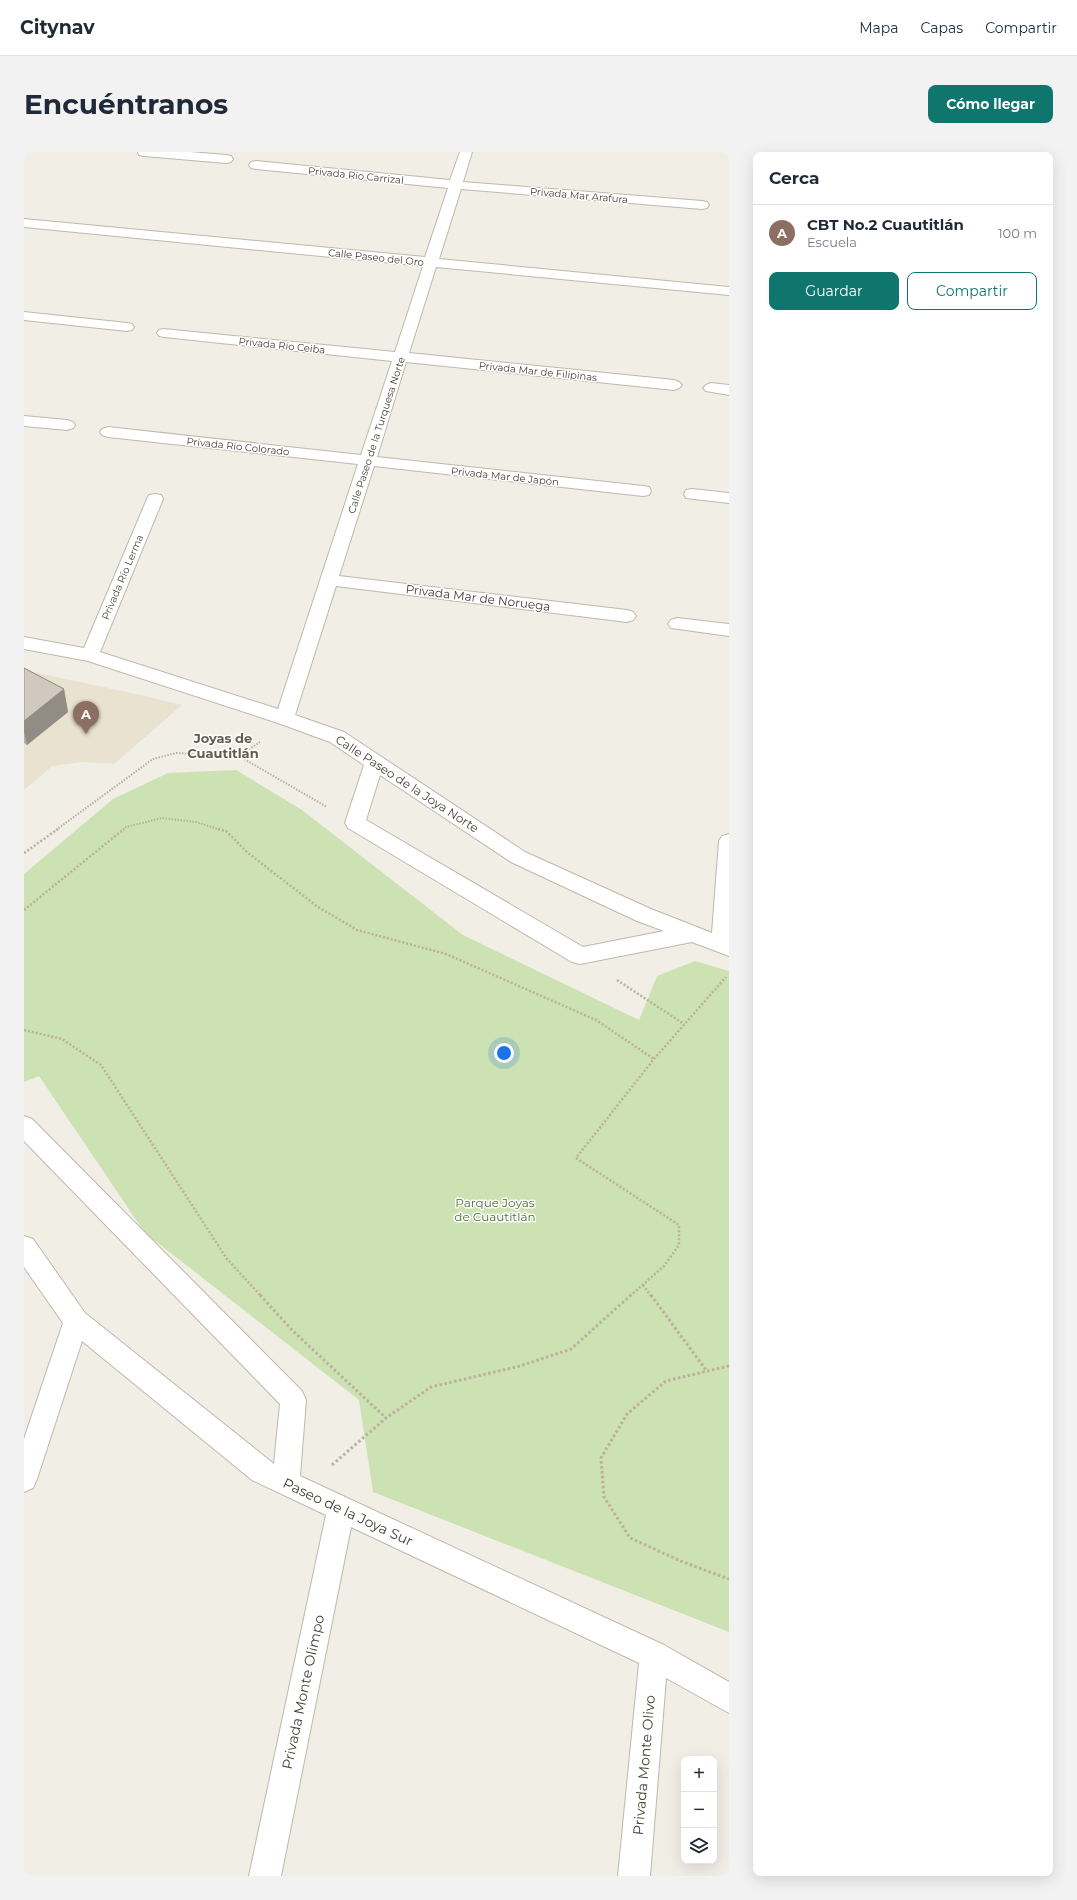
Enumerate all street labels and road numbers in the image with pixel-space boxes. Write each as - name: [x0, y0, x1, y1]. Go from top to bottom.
- street label: Privada Río Carrizal: [308, 164, 404, 187]
- street label: Privada Mar Arafura: [529, 185, 629, 206]
- street label: Calle Paseo del Oro: [327, 246, 425, 269]
- street label: Privada Río Ceiba: [238, 334, 326, 357]
- street label: Calle Paseo de la Turquesa Norte: [345, 355, 408, 515]
- street label: Privada Mar de Filipinas: [478, 359, 598, 384]
- street label: Privada Río Colorado: [186, 435, 290, 458]
- street label: Privada Mar de Japón: [450, 464, 559, 489]
- street label: Privada Río Lerma: [99, 533, 146, 622]
- street label: Privada Mar de Noruega: [405, 581, 551, 614]
- street label: Calle Paseo de la Joya Norte: [333, 732, 482, 836]
- street label: Paseo de la Joya Sur: [280, 1474, 416, 1550]
- street label: Privada Monte Olimpo: [278, 1613, 328, 1771]
- street label: Privada Monte Olivo: [629, 1694, 659, 1836]

